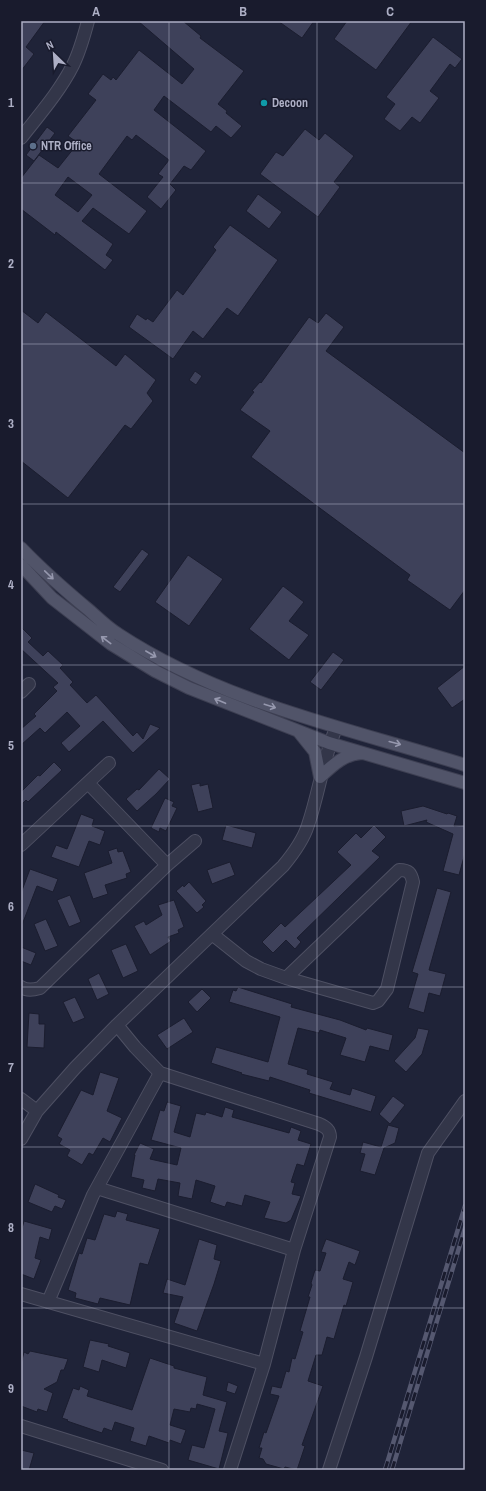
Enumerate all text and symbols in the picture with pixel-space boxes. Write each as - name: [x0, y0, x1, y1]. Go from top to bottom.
- text: A: [92, 3, 100, 20]
- text: B: [239, 3, 247, 20]
- text: C: [386, 3, 394, 20]
- north arrow: [34, 34, 74, 74]
- text: N: [44, 37, 56, 53]
- text: 1: [8, 94, 14, 111]
- place label: Decoon: [272, 95, 308, 111]
- marker: Decoon: [259, 98, 269, 108]
- place label: NTR Office: [41, 138, 92, 154]
- marker: NTR Office: [28, 141, 38, 151]
- text: 2: [8, 255, 14, 272]
- text: 3: [8, 415, 14, 432]
- one-way arrow: [44, 570, 54, 580]
- text: 4: [8, 576, 14, 593]
- one-way arrow: [100, 635, 111, 644]
- one-way arrow: [145, 651, 157, 659]
- one-way arrow: [214, 697, 226, 704]
- one-way arrow: [264, 703, 276, 711]
- text: 5: [8, 737, 14, 754]
- one-way arrow: [388, 740, 401, 748]
- text: 6: [8, 898, 14, 915]
- text: 7: [8, 1059, 14, 1076]
- text: 8: [8, 1219, 14, 1236]
- text: 9: [8, 1380, 14, 1397]

